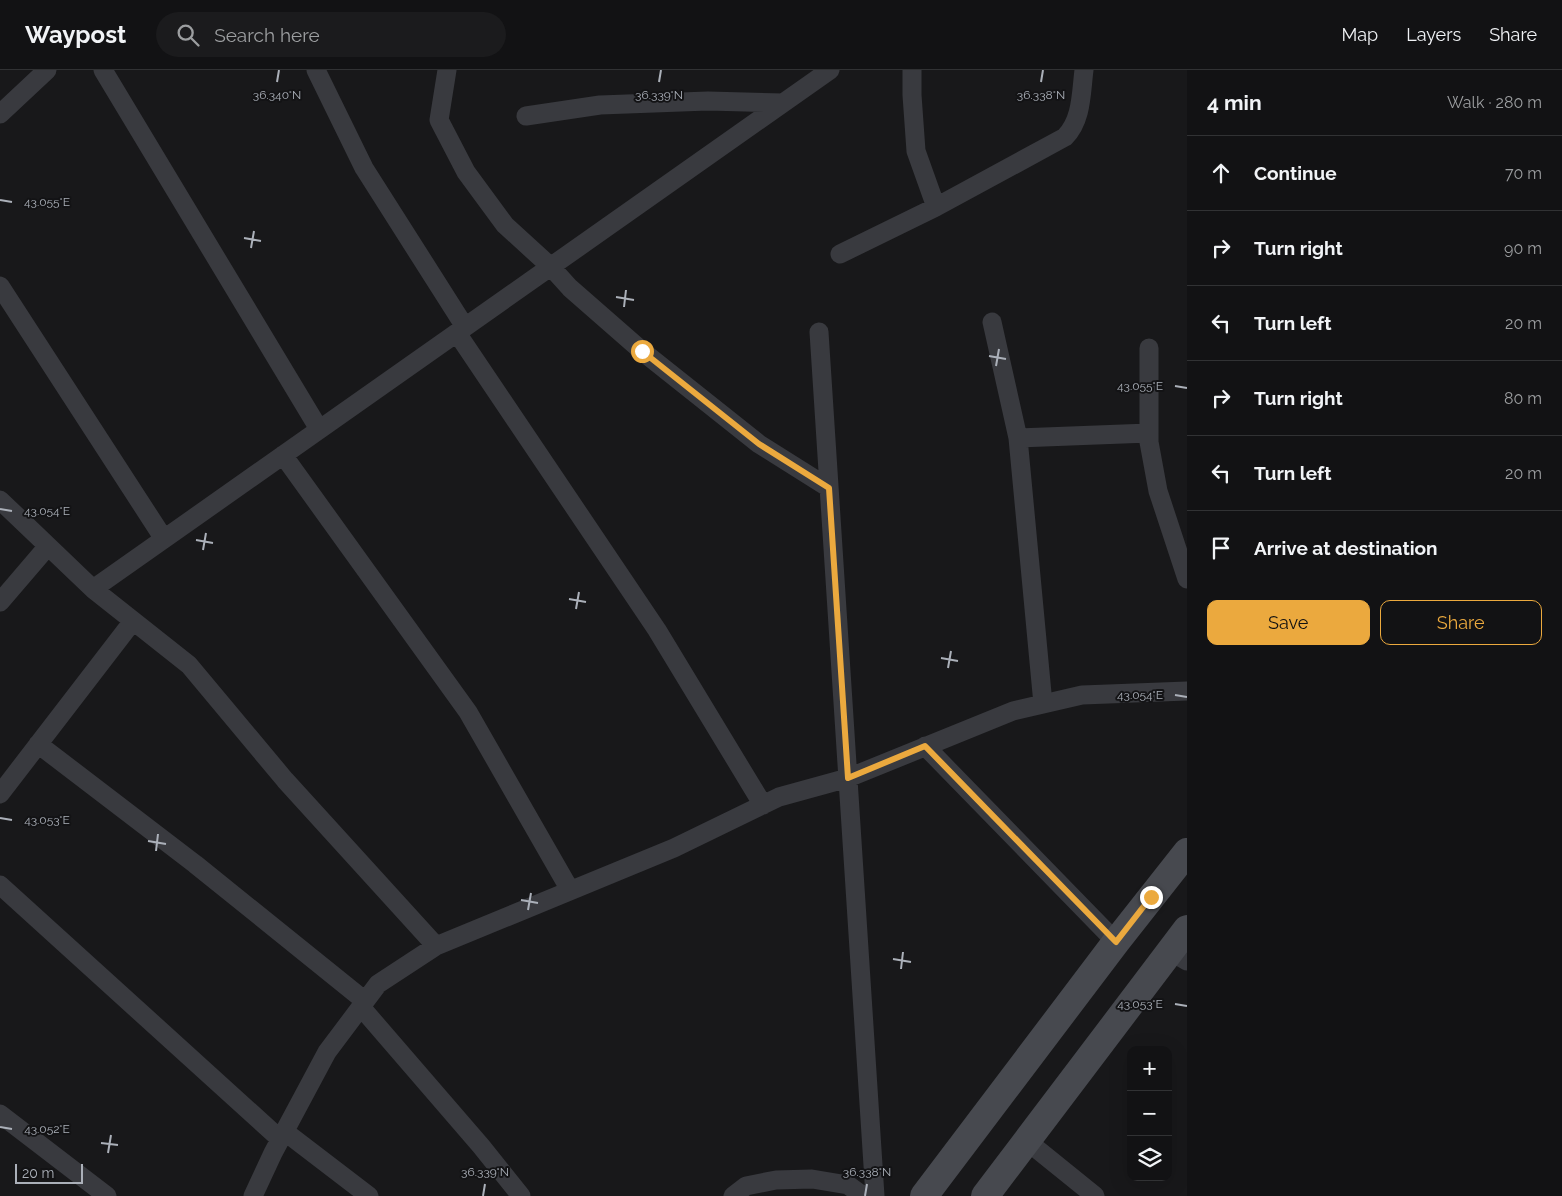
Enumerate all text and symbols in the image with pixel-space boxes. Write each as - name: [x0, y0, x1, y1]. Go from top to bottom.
- search box: [156, 12, 506, 57]
- text: Waypost: [25, 20, 126, 49]
- icon: search: [174, 21, 202, 49]
- text: Search here: [214, 24, 320, 46]
- text: Map: [1342, 24, 1378, 45]
- text: Layers: [1406, 24, 1461, 45]
- text: Share: [1489, 24, 1537, 45]
- text: 36.340°N: [253, 88, 301, 102]
- text: 36.339°N: [635, 88, 683, 102]
- text: 36.338°N: [1017, 88, 1065, 102]
- text: 4 min: [1207, 90, 1262, 115]
- text: Walk · 280 m: [1447, 93, 1542, 112]
- icon: ahead: [1207, 159, 1235, 187]
- text: Continue: [1254, 162, 1337, 184]
- text: 70 m: [1505, 164, 1542, 183]
- text: 43.055°E: [24, 195, 70, 209]
- icon: right: [1207, 234, 1235, 262]
- text: Turn right: [1254, 237, 1343, 259]
- text: 90 m: [1504, 239, 1542, 258]
- icon: left: [1207, 309, 1235, 337]
- text: Turn left: [1254, 312, 1331, 334]
- text: 20 m: [1505, 314, 1542, 333]
- route start: [631, 340, 654, 363]
- text: 43.055°E: [1117, 379, 1163, 393]
- icon: right: [1207, 384, 1235, 412]
- text: Turn right: [1254, 387, 1343, 409]
- text: 80 m: [1504, 389, 1542, 408]
- icon: left: [1207, 459, 1235, 487]
- text: Turn left: [1254, 462, 1331, 484]
- text: 20 m: [1505, 464, 1542, 483]
- text: 43.054°E: [24, 504, 70, 518]
- icon: arrive: [1207, 534, 1235, 562]
- text: Arrive at destination: [1254, 537, 1438, 559]
- button: Save: [1207, 600, 1370, 645]
- button: Share: [1380, 600, 1542, 645]
- text: 43.054°E: [1117, 688, 1163, 702]
- text: 43.053°E: [24, 813, 70, 827]
- route end: [1140, 886, 1163, 909]
- text: 43.053°E: [1117, 997, 1163, 1011]
- map controls: [1127, 1046, 1172, 1181]
- button: +: [1127, 1046, 1172, 1091]
- button: −: [1127, 1091, 1172, 1136]
- text: 43.052°E: [24, 1122, 70, 1136]
- button: layers: [1127, 1136, 1172, 1181]
- scale bar: [15, 1161, 82, 1184]
- text: 20 m: [22, 1165, 54, 1181]
- text: 36.339°N: [461, 1165, 509, 1179]
- text: 36.338°N: [843, 1165, 891, 1179]

